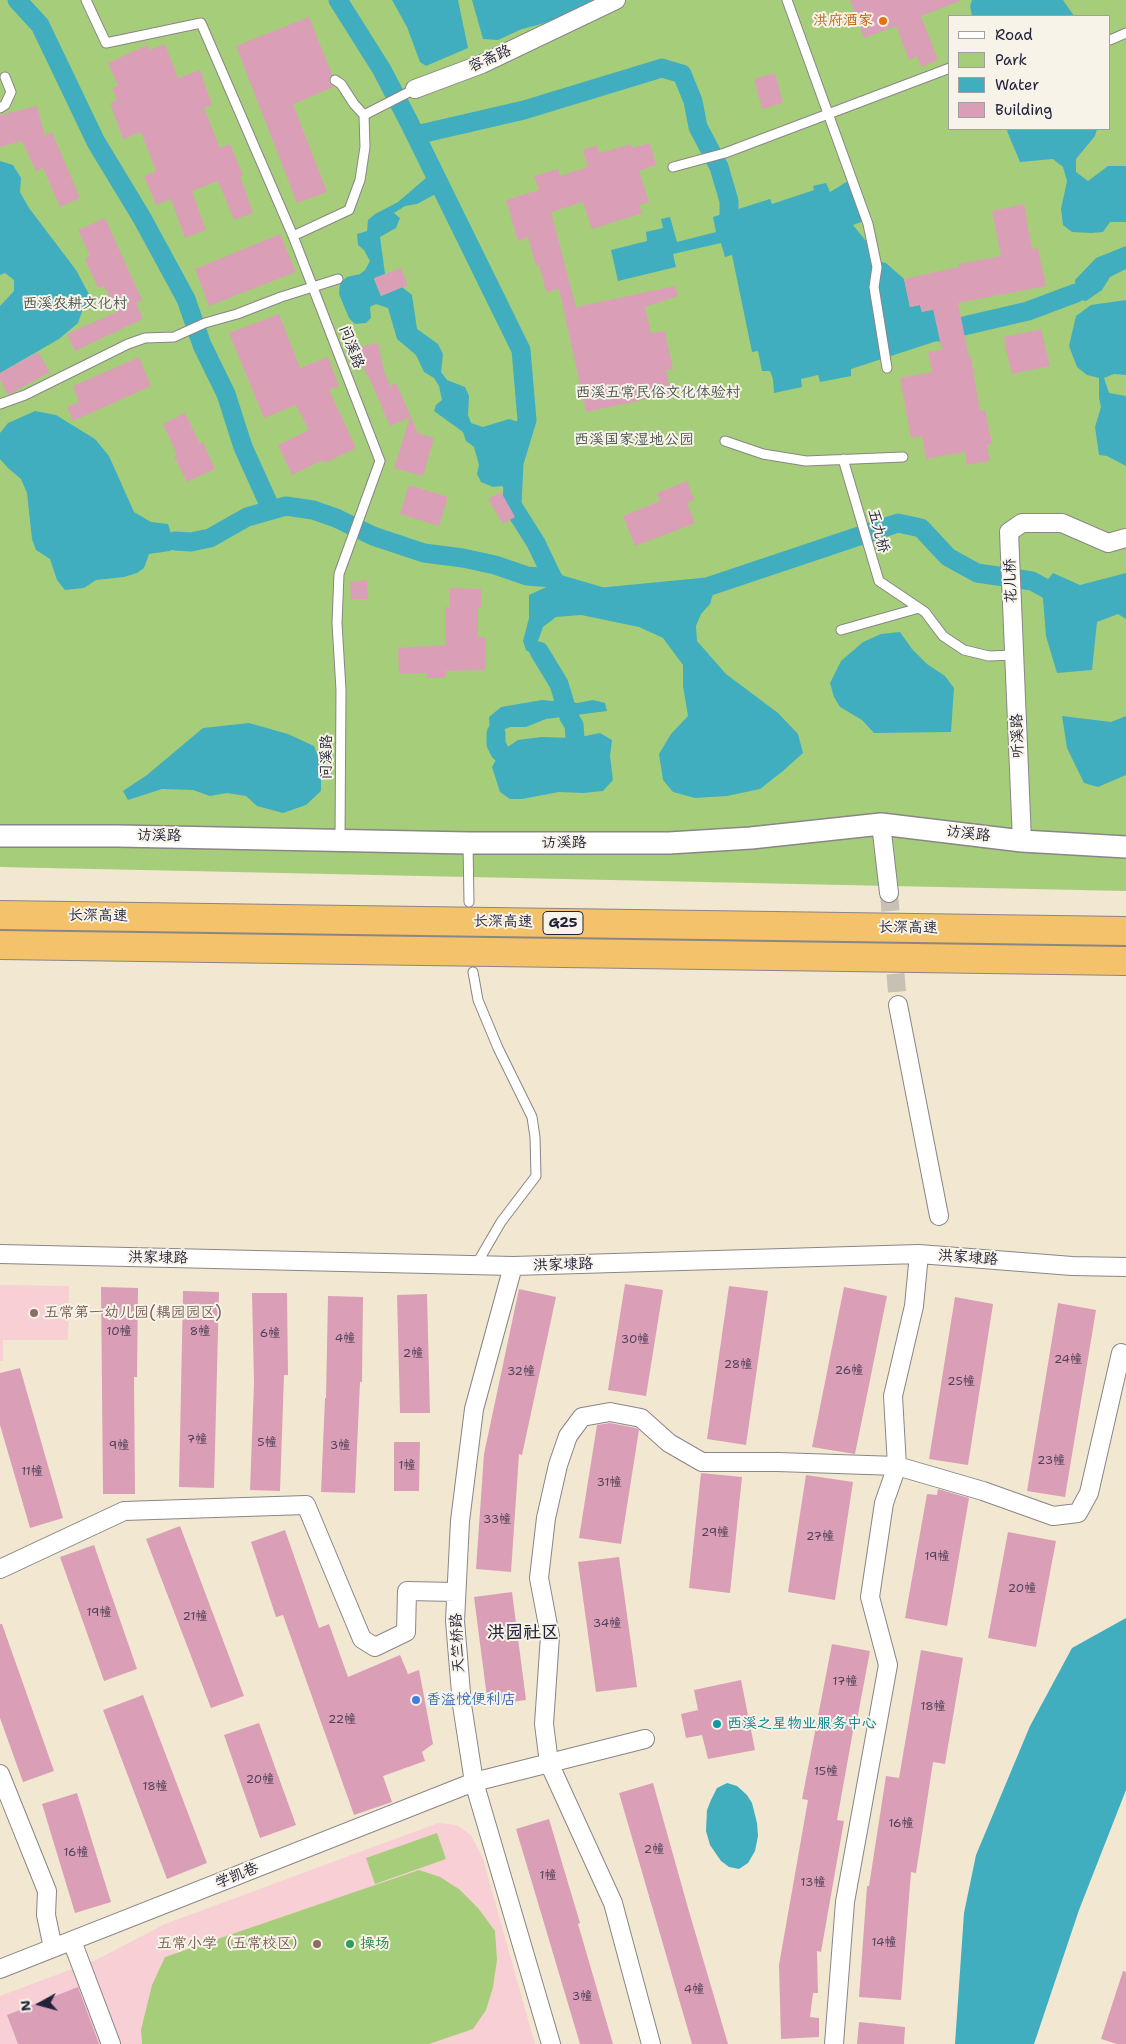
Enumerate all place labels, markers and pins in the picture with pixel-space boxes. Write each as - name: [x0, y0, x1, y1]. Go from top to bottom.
- place label: 洪府酒家: [813, 12, 873, 30]
- marker: 洪府酒家: [877, 15, 889, 27]
- place label: 五常第一幼儿园(耦园园区): [44, 1304, 222, 1322]
- marker: 五常第一幼儿园(耦园园区): [28, 1307, 40, 1319]
- place label: 香溢悦便利店: [426, 1691, 516, 1709]
- marker: 香溢悦便利店: [410, 1694, 422, 1706]
- place label: 西溪之星物业服务中心: [727, 1715, 877, 1733]
- marker: 西溪之星物业服务中心: [711, 1718, 723, 1730]
- place label: 五常小学（五常校区）: [157, 1935, 307, 1953]
- place label: 操场: [360, 1935, 390, 1953]
- marker: 五常小学（五常校区）: [311, 1938, 323, 1950]
- marker: 操场: [344, 1938, 356, 1950]

